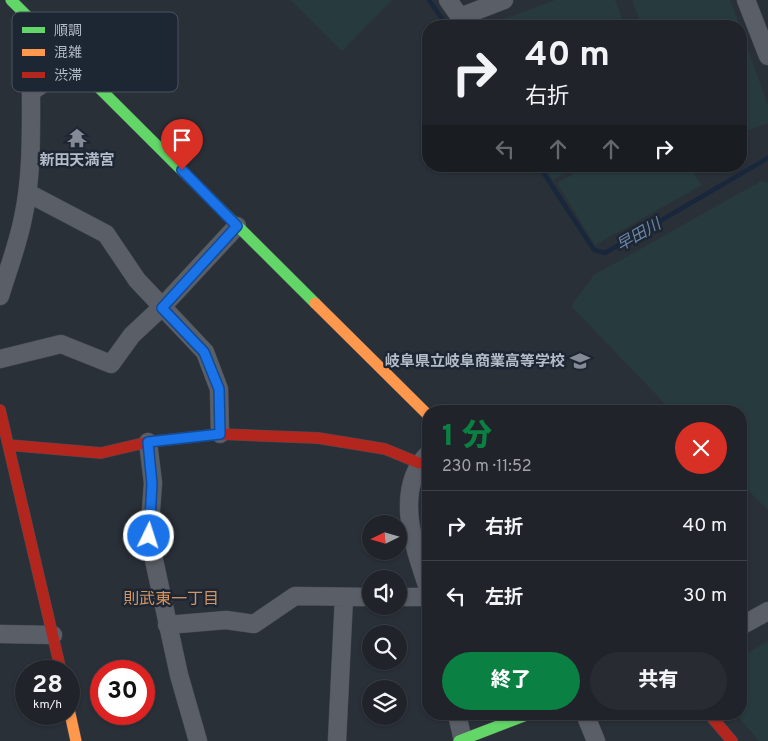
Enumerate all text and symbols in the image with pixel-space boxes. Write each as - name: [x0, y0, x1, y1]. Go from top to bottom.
- legend: [12, 12, 178, 92]
- text: 順調: [54, 23, 82, 40]
- text: 40 m: [525, 34, 610, 78]
- icon: right: [442, 40, 507, 105]
- text: 混雑: [54, 44, 82, 62]
- text: 渋滞: [54, 68, 82, 85]
- text: 右折: [525, 84, 569, 111]
- pin: [161, 119, 203, 170]
- icon: arrive: [168, 126, 196, 154]
- temple icon: 新田天満宮: [66, 127, 88, 149]
- icon: left: [491, 135, 519, 163]
- icon: ahead: [544, 135, 572, 163]
- icon: ahead: [597, 135, 625, 163]
- icon: right: [650, 135, 678, 163]
- place label: 新田天満宮: [39, 152, 115, 171]
- water label: 早田川: [613, 214, 667, 256]
- school or university icon: 岐阜県立岐阜商業高等学校: [569, 350, 591, 372]
- place label: 岐阜県立岐阜商業高等学校: [385, 352, 565, 372]
- text: 1 分: [442, 419, 492, 456]
- button: close: [675, 422, 727, 474]
- text: 230 m · 11:52: [442, 457, 532, 477]
- position arrow: [122, 509, 174, 561]
- icon: right: [442, 512, 470, 540]
- text: 40 m: [682, 514, 727, 538]
- north arrow: [362, 515, 408, 560]
- map controls: [362, 515, 407, 725]
- text: 右折: [485, 516, 523, 540]
- button: sound: [362, 570, 407, 615]
- icon: left: [442, 582, 470, 610]
- text: 30 m: [683, 584, 727, 608]
- text: 左折: [485, 586, 523, 610]
- district label: 則武東一丁目: [123, 590, 219, 610]
- button: search: [362, 625, 407, 670]
- button: 終了: [442, 652, 580, 710]
- button: 共有: [590, 652, 727, 710]
- speed limit sign: 30: [90, 660, 155, 725]
- text: 28: [32, 670, 63, 702]
- button: layers: [362, 680, 407, 725]
- text: km/h: [33, 697, 62, 713]

